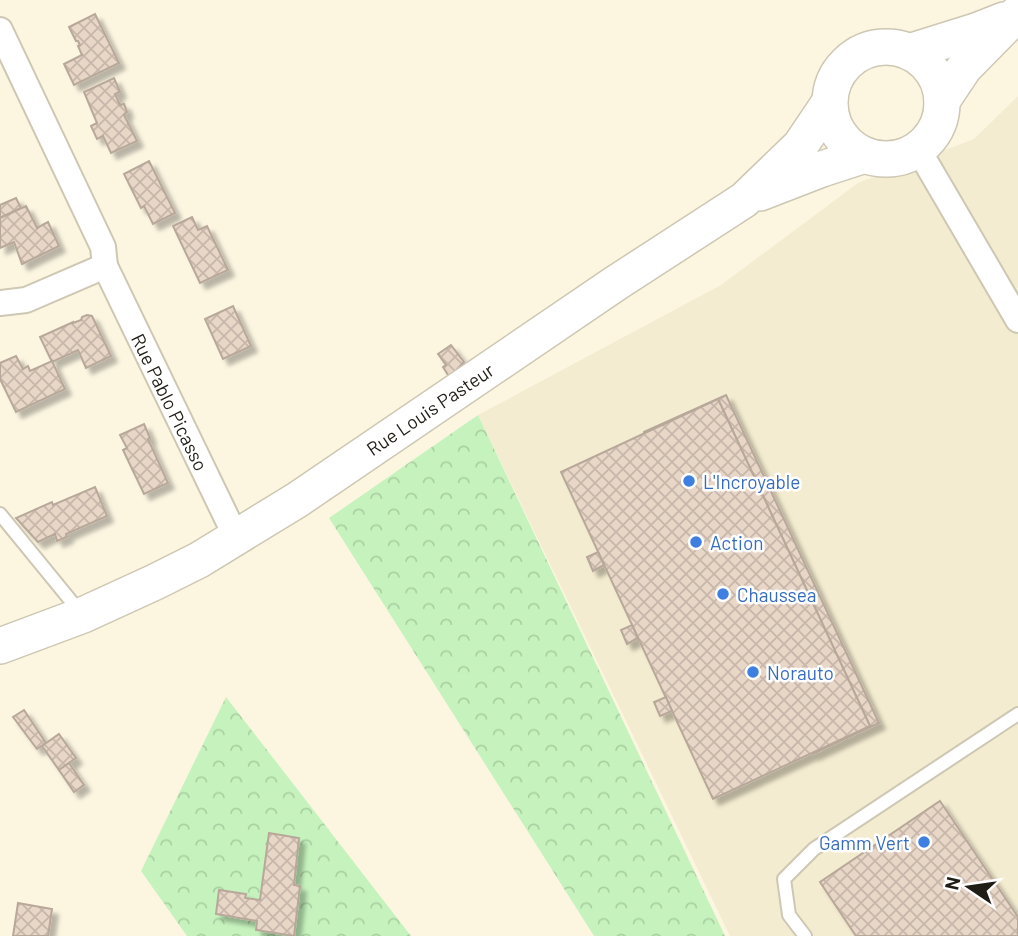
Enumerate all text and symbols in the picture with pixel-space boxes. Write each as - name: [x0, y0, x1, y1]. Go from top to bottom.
- street label: Rue Pablo Picasso: [127, 330, 213, 474]
- street label: Rue Louis Pasteur: [362, 358, 498, 460]
- place label: L'Incroyable: [703, 470, 800, 493]
- marker: L'Incroyable: [681, 473, 697, 489]
- place label: Action: [710, 531, 764, 554]
- marker: Action: [688, 534, 704, 550]
- place label: Chaussea: [737, 583, 816, 606]
- marker: Chaussea: [715, 586, 731, 602]
- place label: Norauto: [767, 661, 834, 684]
- marker: Norauto: [745, 664, 761, 680]
- place label: Gamm Vert: [819, 831, 910, 854]
- marker: Gamm Vert: [916, 834, 932, 850]
- north arrow: [934, 852, 1004, 922]
- text: N: [939, 874, 965, 892]

